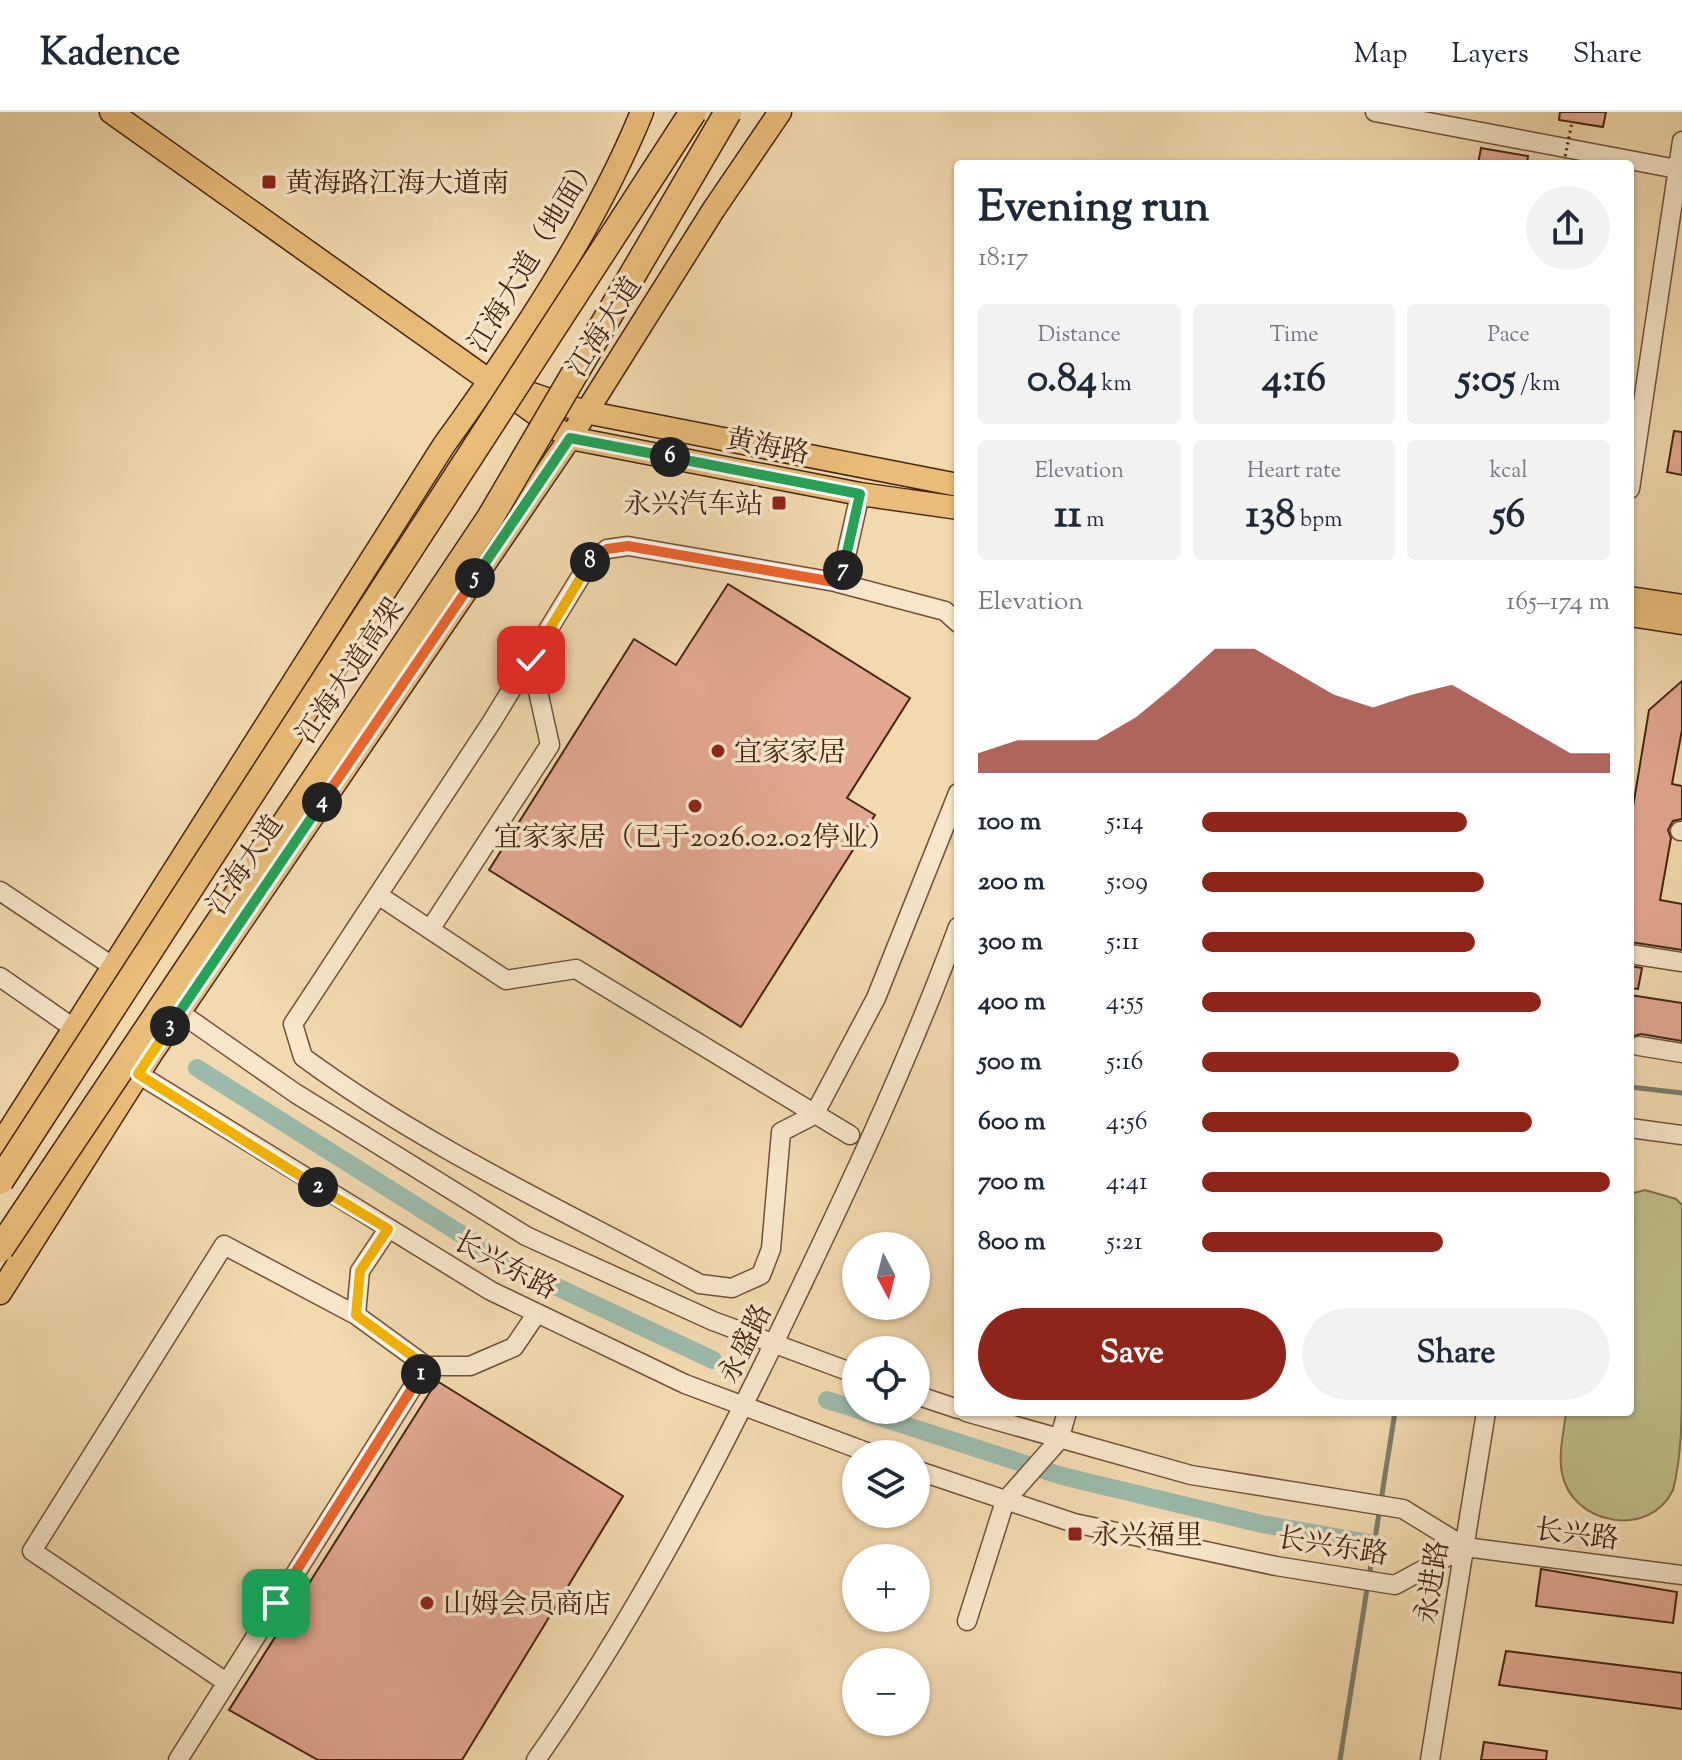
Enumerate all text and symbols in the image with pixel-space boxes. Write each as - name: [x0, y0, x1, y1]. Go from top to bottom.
- text: Kadence: [40, 28, 180, 82]
- text: Map: [1354, 35, 1407, 75]
- text: Layers: [1451, 35, 1529, 75]
- text: Share: [1573, 35, 1642, 75]
- street label: 江海大道（地面）: [460, 148, 604, 358]
- place label: 黄海路江海大道南: [285, 165, 509, 205]
- marker: 黄海路江海大道南: [260, 173, 278, 191]
- text: Evening run: [978, 178, 1210, 241]
- button: share: [1526, 186, 1610, 270]
- text: 18:17: [978, 240, 1028, 277]
- street label: 江海大道: [558, 270, 648, 382]
- text: Distance: [1038, 320, 1121, 352]
- text: Time: [1270, 320, 1318, 352]
- text: Pace: [1488, 320, 1530, 352]
- text: 0.84: [1027, 352, 1097, 409]
- text: 4:16: [1262, 352, 1326, 409]
- text: 5:05: [1457, 352, 1516, 409]
- text: km: [1097, 369, 1132, 401]
- text: /km: [1516, 369, 1560, 401]
- street label: 黄海路: [722, 420, 812, 476]
- pin: 6: [650, 437, 690, 477]
- text: 6: [665, 441, 675, 473]
- text: Elevation: [1035, 456, 1124, 488]
- text: Heart rate: [1247, 456, 1341, 488]
- text: kcal: [1490, 456, 1528, 488]
- place label: 永兴汽车站: [623, 486, 763, 526]
- text: 11: [1054, 488, 1081, 545]
- text: 138: [1246, 488, 1295, 545]
- text: 56: [1492, 488, 1525, 545]
- marker: 永兴汽车站: [770, 494, 788, 512]
- text: m: [1081, 505, 1104, 537]
- text: bpm: [1295, 505, 1342, 537]
- pin: 8: [570, 542, 610, 582]
- text: 8: [584, 546, 596, 578]
- pin: 7: [823, 550, 863, 590]
- text: 7: [837, 554, 849, 586]
- pin: 5: [455, 558, 495, 598]
- text: 5: [471, 562, 479, 594]
- text: Elevation: [978, 584, 1083, 621]
- text: 165–174 m: [1506, 584, 1610, 621]
- street label: 江海大道高架: [288, 591, 415, 753]
- pin: [497, 626, 565, 694]
- icon: check: [509, 638, 553, 682]
- place label: 宜家家居: [734, 734, 846, 774]
- marker: 宜家家居: [709, 742, 727, 760]
- pin: 4: [302, 782, 342, 822]
- text: 4: [316, 786, 328, 818]
- marker: 宜家家居（已于2026.02.02停业）: [686, 797, 704, 815]
- text: 100 m: [978, 804, 1041, 841]
- text: 5:14: [1106, 804, 1144, 841]
- street label: 江海大道: [199, 808, 294, 923]
- place label: 宜家家居（已于2026.02.02停业）: [494, 819, 896, 859]
- text: 200 m: [978, 864, 1045, 901]
- text: 5:09: [1106, 864, 1148, 901]
- text: 300 m: [978, 924, 1043, 961]
- text: 5:11: [1106, 924, 1139, 961]
- text: 400 m: [978, 984, 1045, 1021]
- text: 4:55: [1106, 984, 1144, 1021]
- pin: 3: [150, 1006, 190, 1046]
- text: 3: [166, 1010, 174, 1042]
- text: 500 m: [978, 1044, 1041, 1081]
- text: 5:16: [1106, 1044, 1143, 1081]
- text: 600 m: [978, 1104, 1045, 1141]
- text: 4:56: [1106, 1104, 1148, 1141]
- text: 700 m: [978, 1164, 1045, 1201]
- text: 4:41: [1106, 1164, 1148, 1201]
- pin: 2: [298, 1167, 338, 1207]
- text: 2: [313, 1171, 323, 1203]
- street label: 长兴东路: [446, 1223, 563, 1311]
- text: 800 m: [978, 1224, 1046, 1261]
- text: 5:21: [1106, 1224, 1143, 1261]
- north arrow: [842, 1232, 930, 1320]
- map controls: [842, 1232, 930, 1736]
- street label: 永盛路: [710, 1298, 783, 1391]
- button: Save: [978, 1308, 1286, 1400]
- button: Share: [1302, 1308, 1610, 1400]
- button: locate: [842, 1336, 930, 1424]
- pin: 1: [401, 1354, 441, 1394]
- text: 1: [417, 1358, 425, 1390]
- button: layers: [842, 1440, 930, 1528]
- street label: 长兴路: [1533, 1511, 1621, 1561]
- place label: 永兴福里: [1091, 1517, 1203, 1557]
- street label: 长兴东路: [1274, 1519, 1391, 1576]
- marker: 永兴福里: [1066, 1525, 1084, 1543]
- street label: 永进路: [1408, 1538, 1460, 1627]
- button: +: [842, 1544, 930, 1632]
- pin: [242, 1569, 310, 1637]
- icon: arrive: [254, 1581, 298, 1625]
- place label: 山姆会员商店: [443, 1586, 611, 1626]
- marker: 山姆会员商店: [418, 1594, 436, 1612]
- button: −: [842, 1648, 930, 1736]

